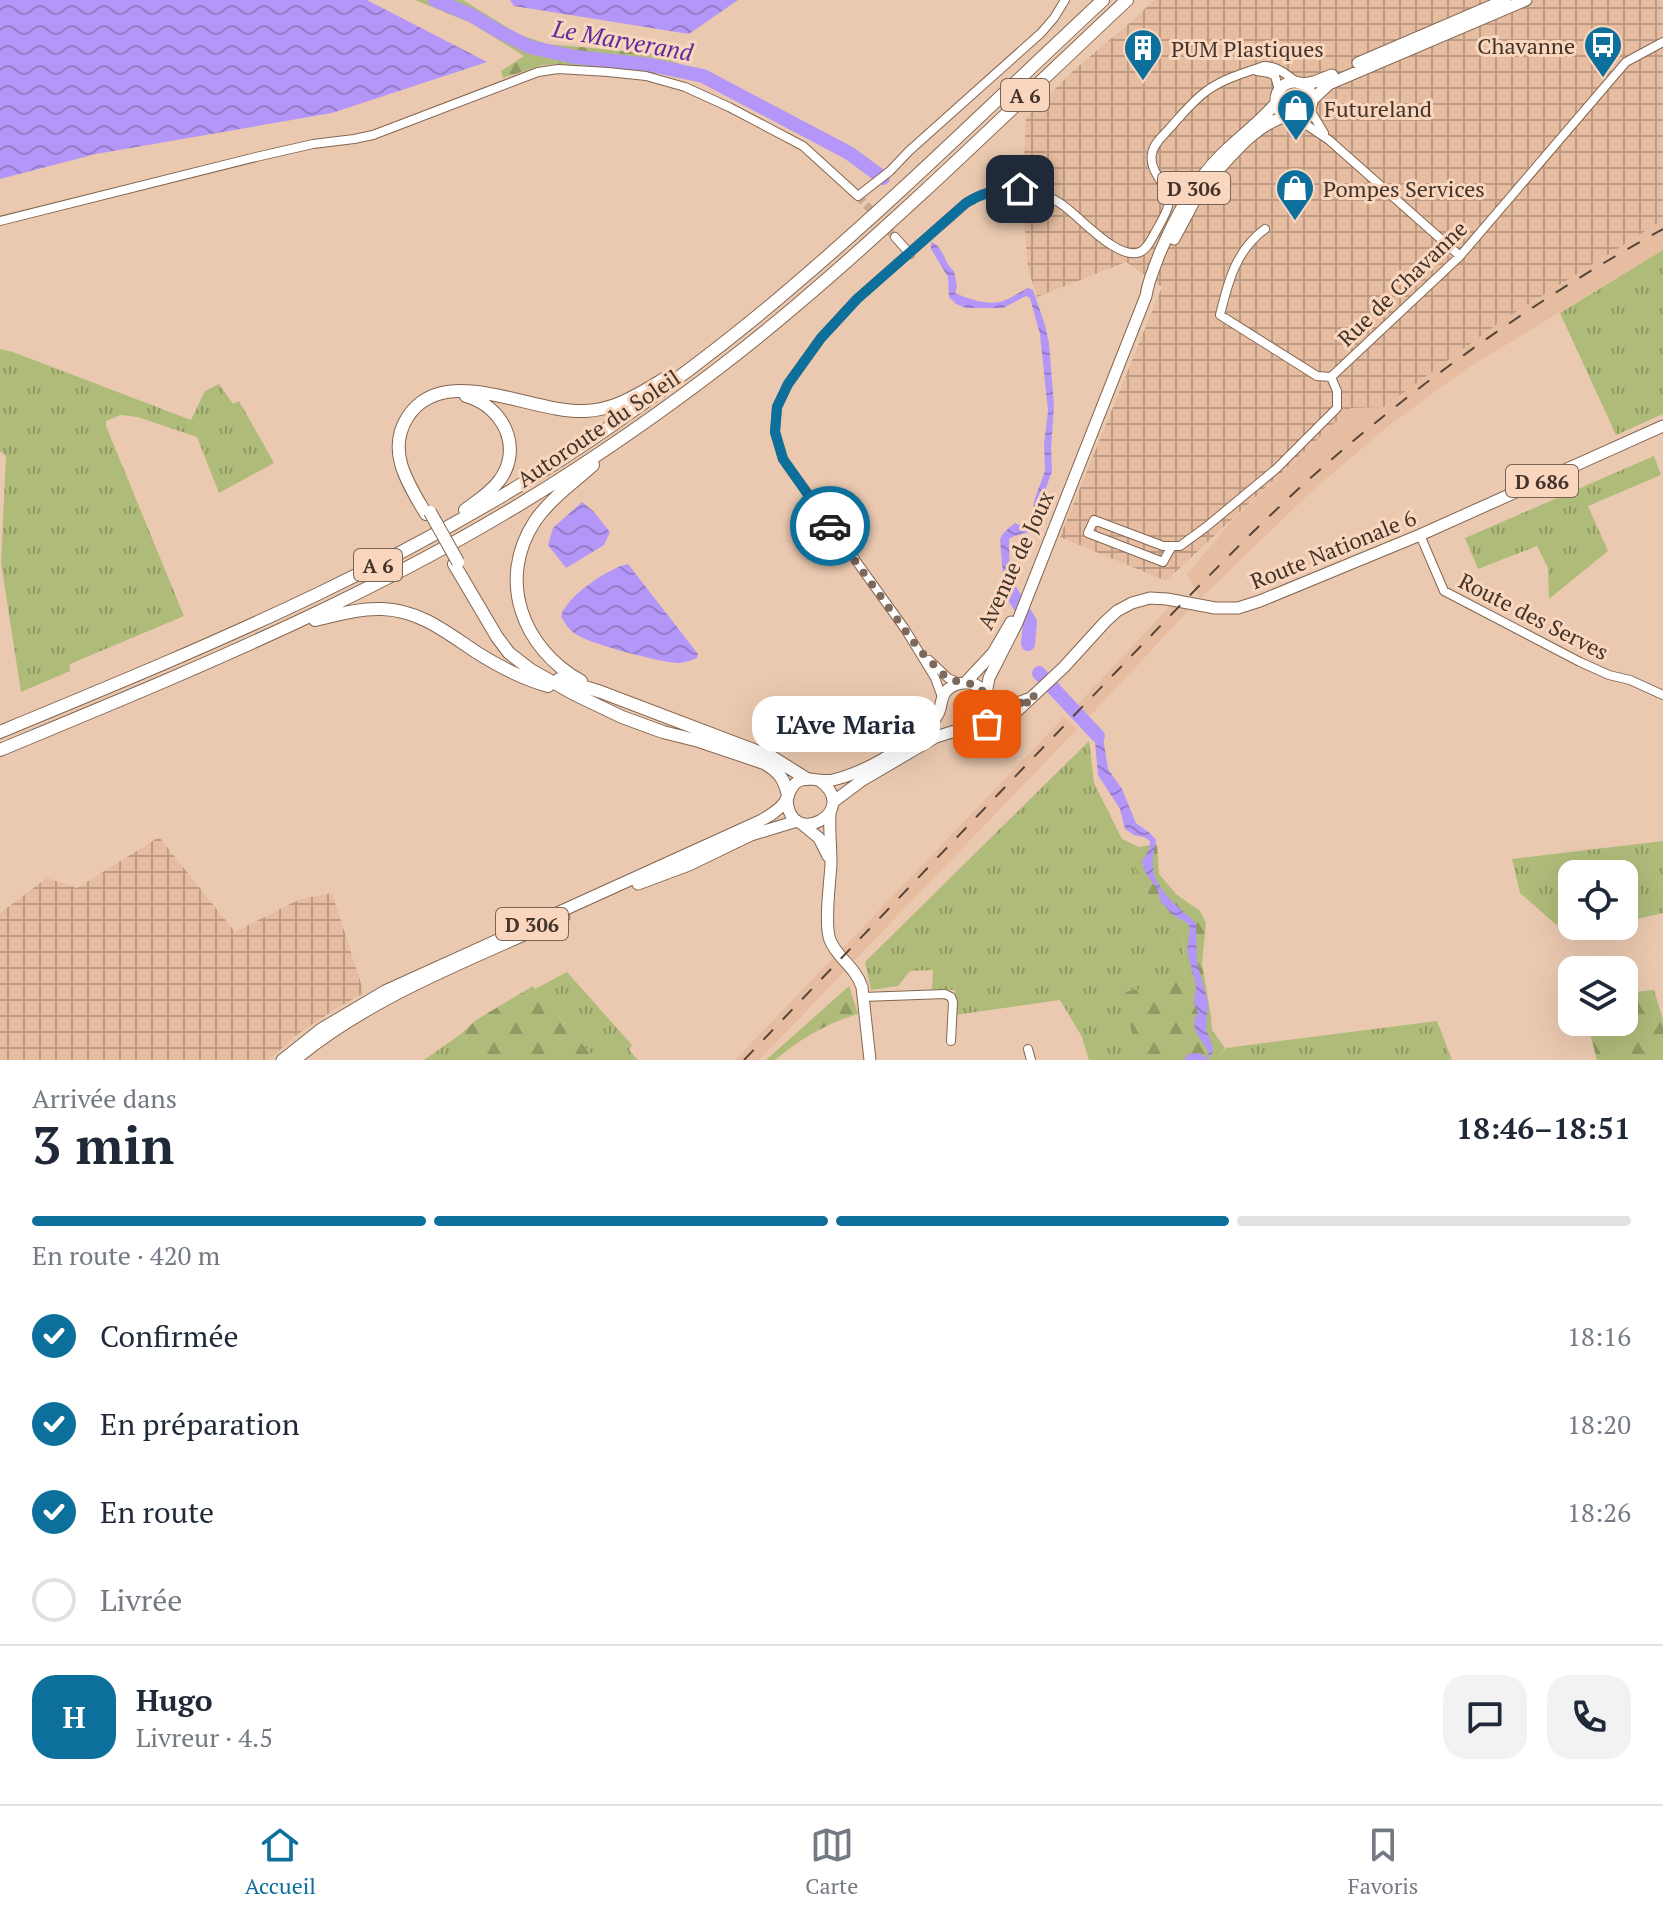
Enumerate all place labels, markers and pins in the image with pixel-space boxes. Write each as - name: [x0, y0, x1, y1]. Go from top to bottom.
- bus stop icon: Chavanne: [1582, 24, 1624, 79]
- building icon: PUM Plastiques: [1122, 27, 1164, 82]
- place label: Chavanne: [1477, 31, 1575, 60]
- place label: PUM Plastiques: [1171, 34, 1324, 63]
- shop icon: Futureland: [1275, 87, 1317, 142]
- place label: Futureland: [1324, 94, 1432, 123]
- pin: [986, 155, 1054, 223]
- shop icon: Pompes Services: [1274, 167, 1316, 222]
- place label: Pompes Services: [1323, 174, 1485, 203]
- pin: [953, 690, 1021, 758]
- callout: L'Ave Maria: [751, 696, 939, 752]

